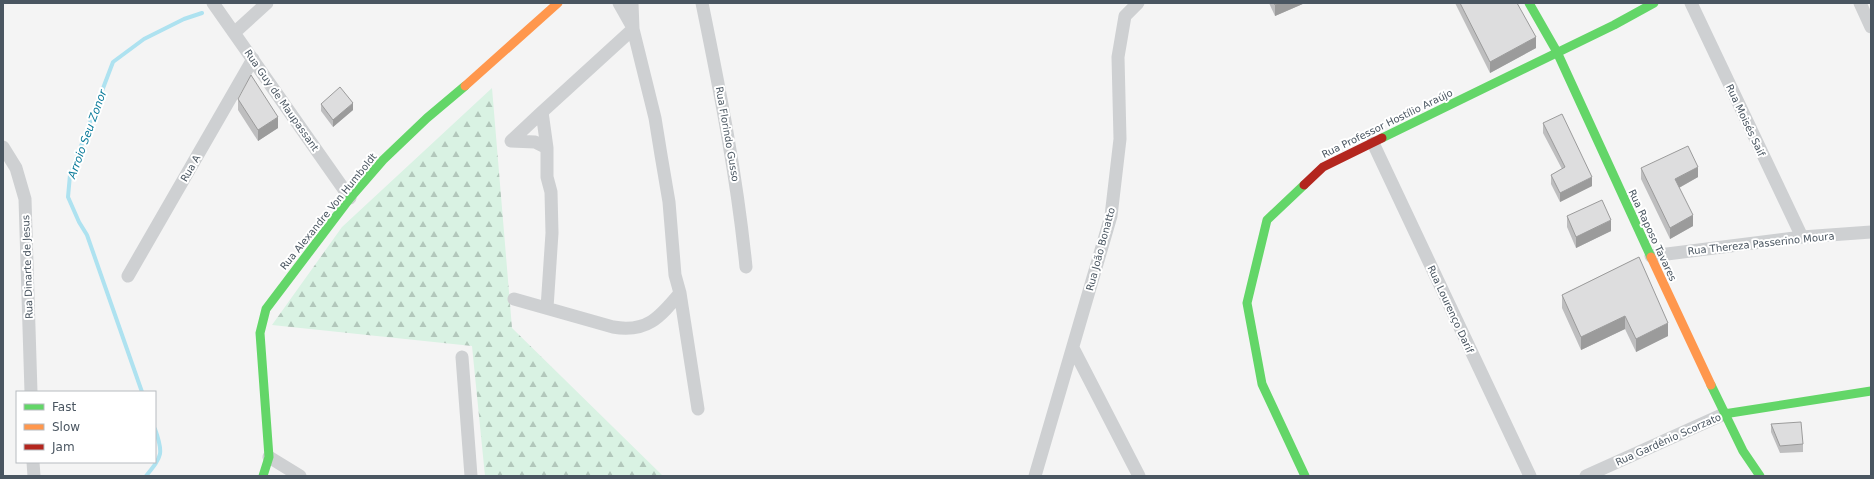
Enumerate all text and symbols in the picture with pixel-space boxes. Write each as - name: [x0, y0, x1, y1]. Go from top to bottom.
- street label: Rua Guy de Maupassant: [242, 47, 321, 153]
- street label: Rua Moisés Saif: [1724, 82, 1767, 158]
- street label: Rua Florindo Gusso: [714, 86, 741, 182]
- water label: Arroio Seu Zonor: [65, 87, 110, 181]
- street label: Rua Professor Hostílio Araújo: [1320, 87, 1454, 160]
- street label: Rua Alexandre Von Humboldt: [278, 151, 379, 272]
- street label: Rua A: [178, 153, 203, 184]
- street label: Rua Raposo Tavares: [1626, 188, 1679, 283]
- street label: Rua João Bonatto: [1084, 206, 1117, 292]
- street label: Rua Dinarte de Jesus: [20, 215, 35, 319]
- street label: Rua Thereza Passerino Moura: [1687, 230, 1835, 257]
- street label: Rua Lourenço Darif: [1425, 264, 1476, 355]
- legend: [16, 391, 156, 463]
- text: Fast: [52, 400, 76, 414]
- street label: Rua Gardênio Scorzato: [1614, 411, 1723, 468]
- text: Slow: [52, 420, 80, 434]
- text: Jam: [51, 440, 75, 454]

